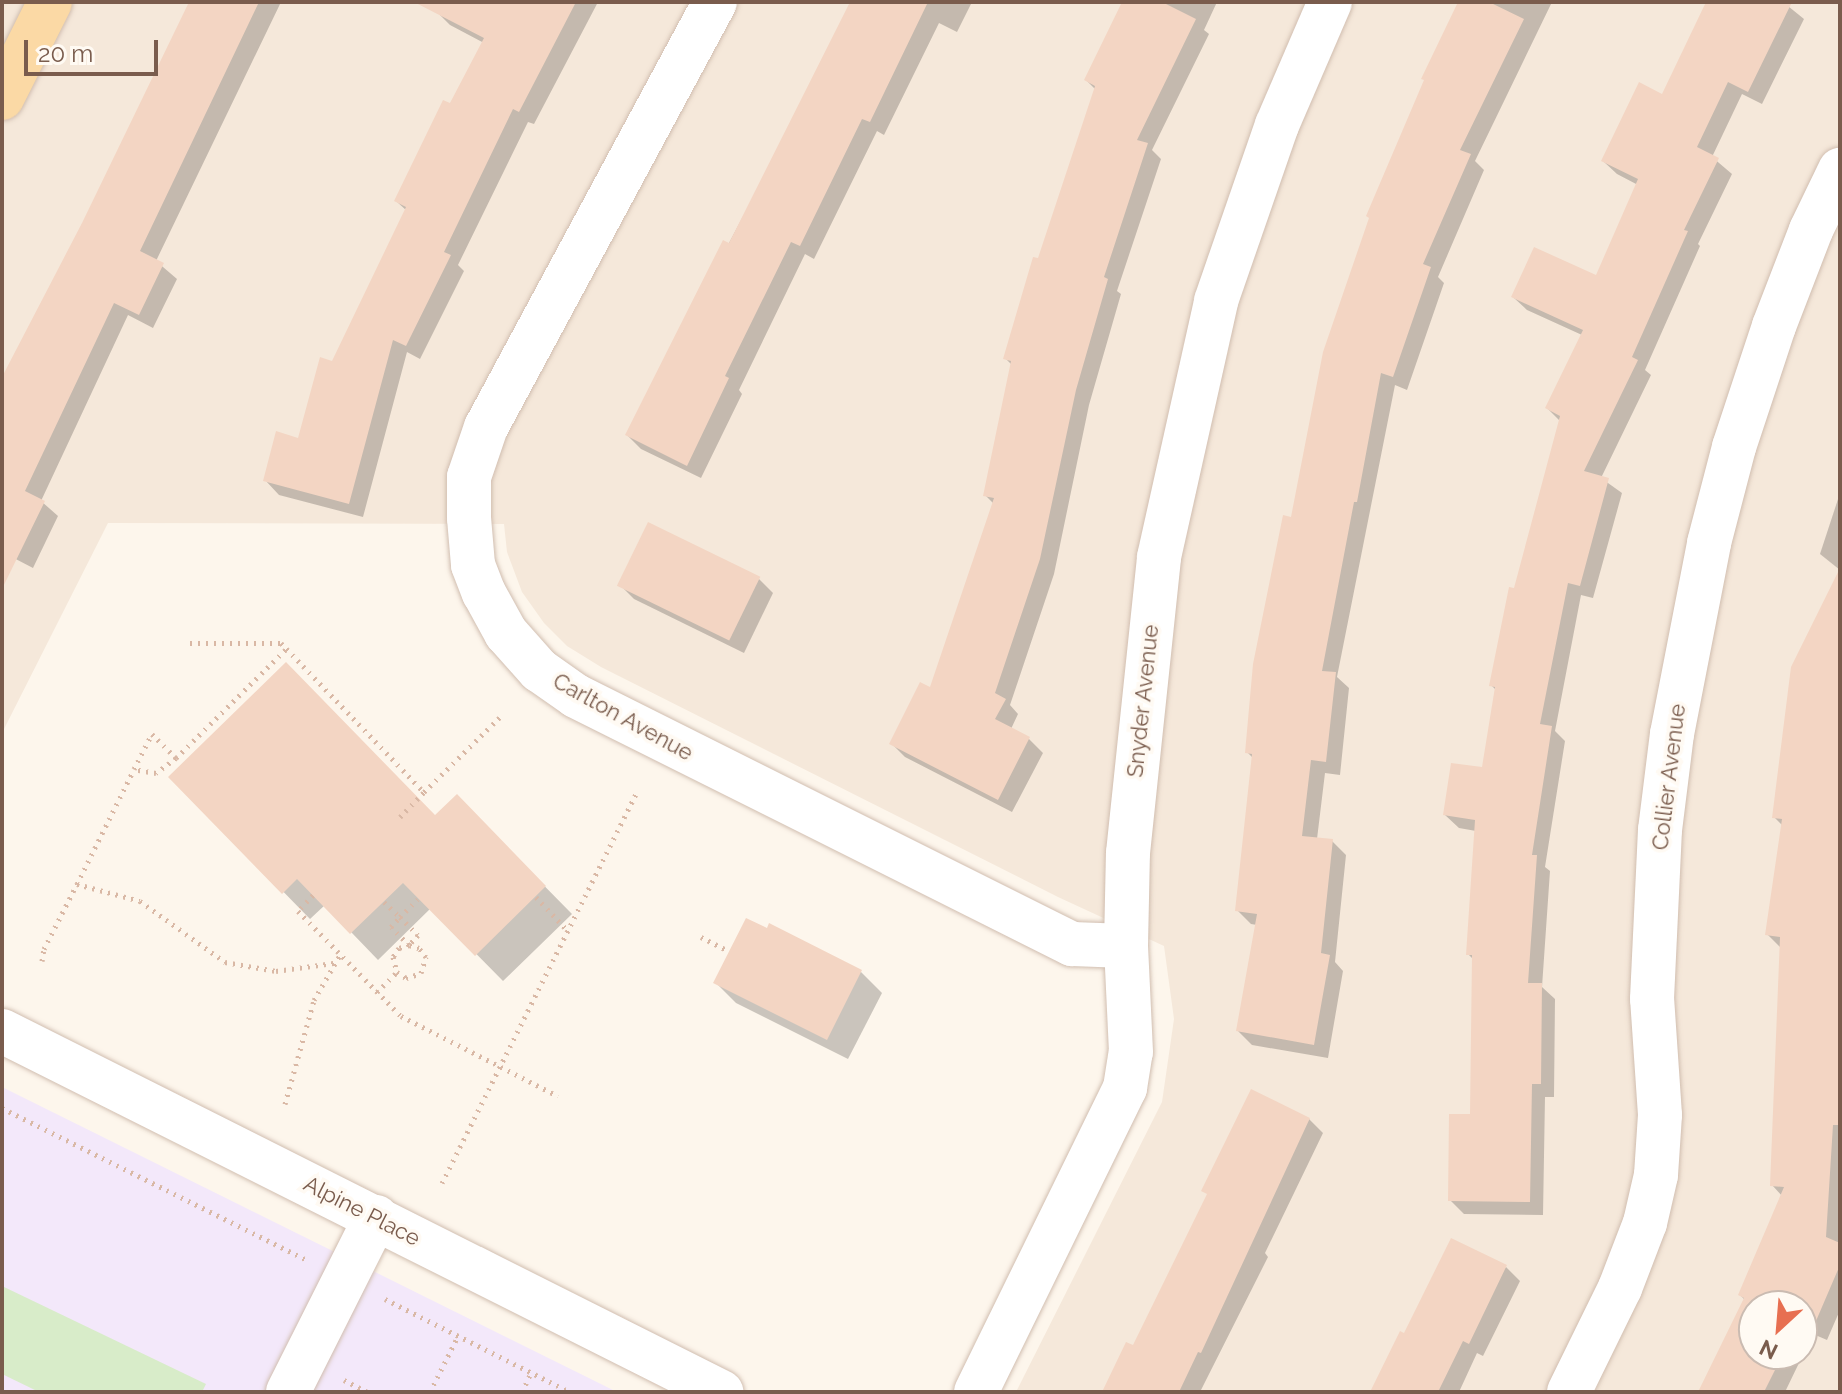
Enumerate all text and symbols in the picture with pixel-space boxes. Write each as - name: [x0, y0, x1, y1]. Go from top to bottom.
- scale bar: [28, 24, 162, 74]
- text: 20 m: [38, 39, 93, 68]
- street label: Snyder Avenue: [1122, 623, 1164, 779]
- street label: Carlton Avenue: [548, 667, 698, 767]
- street label: Collier Avenue: [1647, 702, 1691, 852]
- street label: Alpine Place: [299, 1170, 425, 1252]
- north arrow: [1738, 1290, 1818, 1370]
- text: N: [1755, 1334, 1782, 1365]

